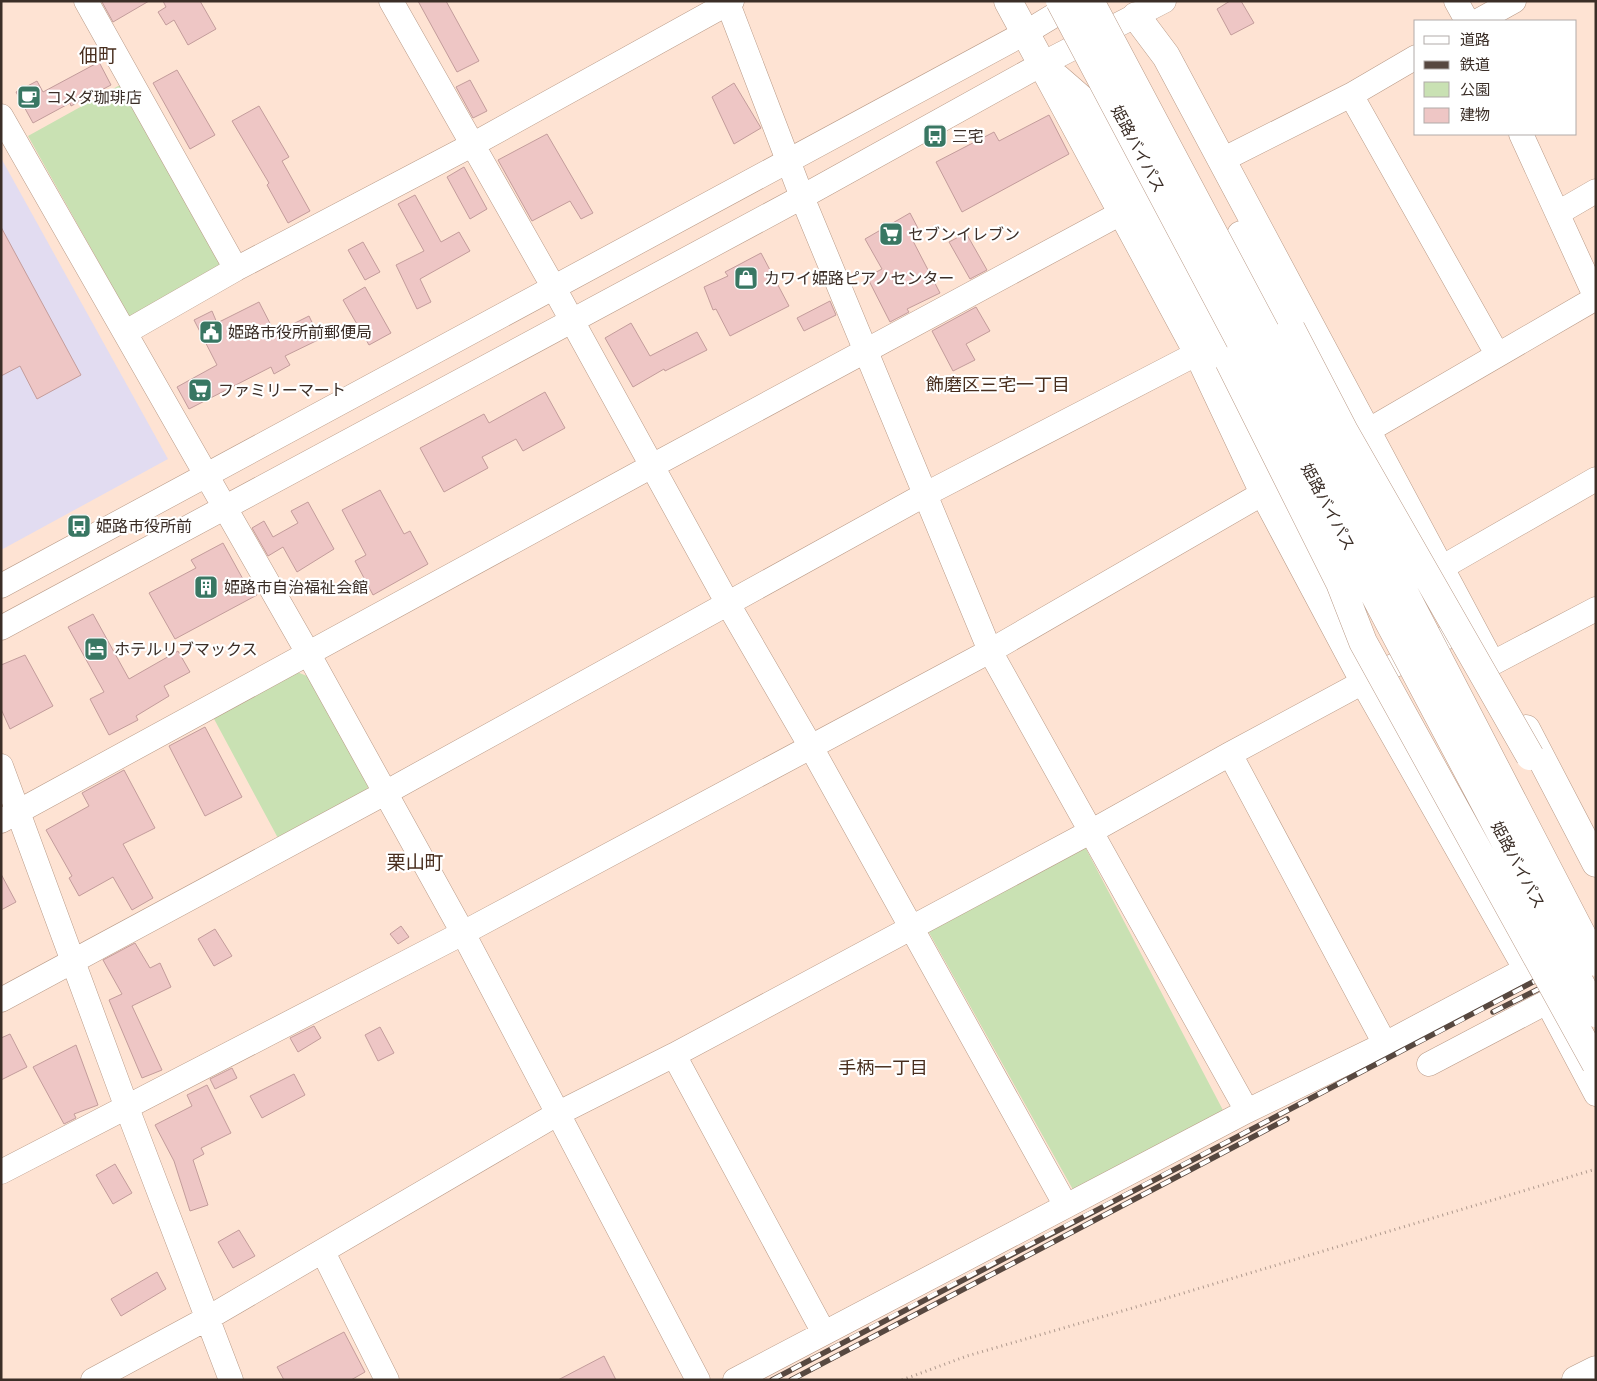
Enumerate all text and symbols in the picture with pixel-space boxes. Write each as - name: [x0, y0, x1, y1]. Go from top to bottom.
- legend: [1414, 20, 1577, 135]
- text: 道路: [1460, 31, 1490, 49]
- district label: 佃町: [79, 44, 117, 67]
- text: 鉄道: [1460, 56, 1490, 74]
- text: 公園: [1460, 81, 1490, 99]
- cafe icon: コメダ珈琲店: [16, 84, 42, 110]
- place label: コメダ珈琲店: [46, 88, 142, 107]
- street label: 姫路バイパス: [1107, 102, 1169, 196]
- text: 建物: [1460, 106, 1490, 124]
- bus stop icon: 三宅: [922, 123, 948, 149]
- place label: 三宅: [952, 127, 984, 146]
- supermarket icon: セブンイレブン: [878, 221, 904, 247]
- place label: セブンイレブン: [908, 225, 1020, 244]
- shop icon: カワイ姫路ピアノセンター: [733, 265, 759, 291]
- place label: カワイ姫路ピアノセンター: [764, 269, 955, 288]
- public building icon: 姫路市役所前郵便局: [198, 319, 224, 345]
- place label: 姫路市役所前郵便局: [228, 323, 372, 342]
- district label: 飾磨区三宅一丁目: [926, 374, 1070, 395]
- supermarket icon: ファミリーマート: [187, 377, 213, 403]
- place label: ファミリーマート: [218, 381, 346, 400]
- street label: 姫路バイパス: [1297, 460, 1359, 554]
- bus stop icon: 姫路市役所前: [66, 513, 92, 539]
- place label: 姫路市役所前: [96, 517, 192, 536]
- building icon: 姫路市自治福祉会館: [193, 574, 219, 600]
- place label: 姫路市自治福祉会館: [224, 578, 368, 597]
- hotel icon: ホテルリブマックス: [83, 636, 109, 662]
- place label: ホテルリブマックス: [114, 640, 258, 659]
- street label: 姫路バイパス: [1487, 818, 1549, 912]
- district label: 栗山町: [386, 851, 444, 874]
- district label: 手柄一丁目: [838, 1057, 928, 1078]

